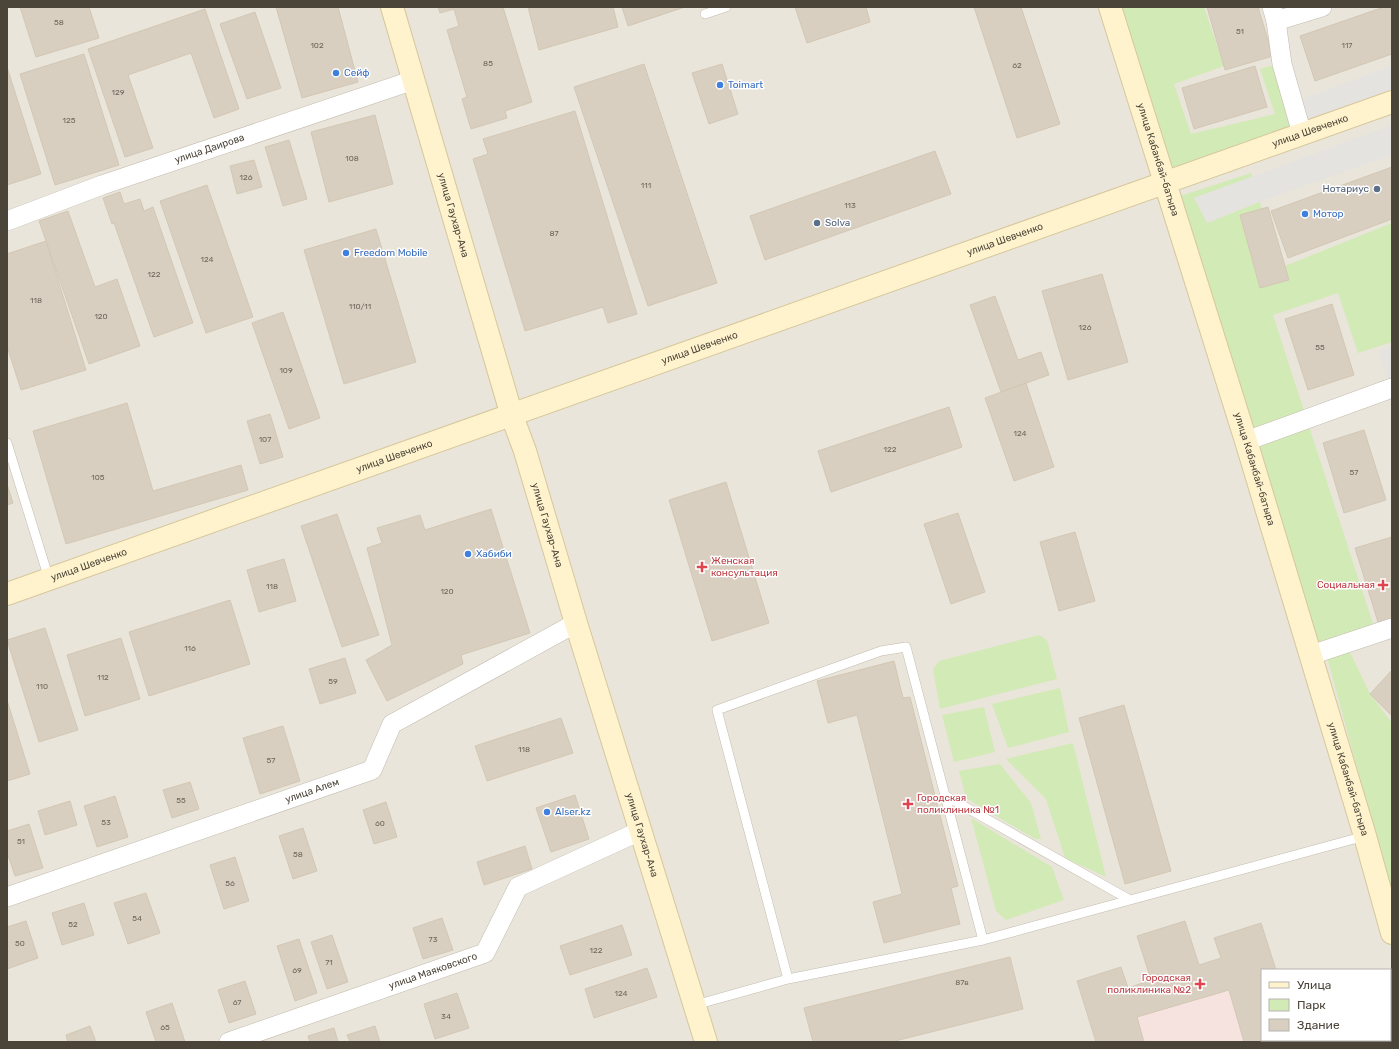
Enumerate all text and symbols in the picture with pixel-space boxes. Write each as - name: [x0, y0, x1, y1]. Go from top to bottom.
- house number: 58: [54, 18, 64, 27]
- house number: 51: [1236, 27, 1244, 36]
- house number: 102: [310, 41, 324, 50]
- house number: 117: [1342, 41, 1352, 50]
- house number: 85: [483, 59, 493, 68]
- house number: 62: [1012, 61, 1022, 70]
- place label: Сейф: [344, 67, 370, 79]
- marker: Сейф: [331, 68, 341, 78]
- place label: Toimart: [728, 79, 763, 91]
- marker: Toimart: [715, 80, 725, 90]
- house number: 129: [112, 88, 125, 97]
- street label: улица Кабанбай-батыра: [1134, 102, 1181, 218]
- street label: улица Шевченко: [1270, 112, 1350, 150]
- house number: 125: [63, 116, 76, 125]
- street label: улица Даирова: [173, 132, 246, 166]
- house number: 108: [345, 154, 359, 163]
- street label: улица Гаухар-Ана: [435, 172, 471, 259]
- house number: 126: [240, 173, 253, 182]
- house number: 111: [641, 181, 651, 190]
- place label: Нотариус: [1323, 183, 1369, 195]
- marker: Нотариус: [1372, 184, 1382, 194]
- house number: 113: [844, 201, 856, 210]
- place label: Мотор: [1313, 208, 1344, 220]
- marker: Мотор: [1300, 209, 1310, 219]
- place label: Solva: [825, 217, 850, 229]
- marker: Solva: [812, 218, 822, 228]
- street label: улица Шевченко: [965, 220, 1045, 259]
- house number: 87: [549, 229, 559, 238]
- place label: Freedom Mobile: [354, 247, 428, 259]
- marker: Freedom Mobile: [341, 248, 351, 258]
- house number: 124: [200, 255, 214, 264]
- house number: 122: [148, 270, 161, 279]
- house number: 118: [30, 296, 42, 305]
- house number: 110/11: [349, 302, 371, 311]
- house number: 120: [94, 312, 108, 321]
- house number: 126: [1079, 323, 1092, 332]
- street label: улица Шевченко: [660, 329, 740, 367]
- house number: 55: [1315, 343, 1325, 352]
- house number: 109: [279, 366, 293, 375]
- street label: улица Кабанбай-батыра: [1231, 411, 1277, 527]
- house number: 124: [1013, 429, 1027, 438]
- house number: 107: [259, 435, 271, 444]
- street label: улица Шевченко: [355, 437, 434, 475]
- house number: 122: [884, 445, 897, 454]
- house number: 57: [1350, 468, 1358, 477]
- house number: 105: [91, 473, 105, 482]
- street label: улица Гаухар-Ана: [529, 482, 565, 569]
- street label: улица Шевченко: [49, 546, 129, 584]
- place label: Хабиби: [476, 548, 512, 560]
- marker: Хабиби: [463, 549, 473, 559]
- place label: Женская консультация: [711, 555, 778, 579]
- marker: Женская консультация: [696, 561, 708, 573]
- place label: Социальная: [1317, 579, 1375, 591]
- marker: Социальная: [1378, 580, 1388, 590]
- house number: 118: [266, 582, 278, 591]
- house number: 120: [440, 587, 454, 596]
- house number: 116: [184, 644, 196, 653]
- house number: 112: [97, 673, 109, 682]
- house number: 59: [328, 677, 338, 686]
- house number: 110: [36, 682, 48, 691]
- street label: улица Кабанбай-батыра: [1325, 721, 1371, 837]
- house number: 118: [518, 745, 530, 754]
- house number: 57: [267, 756, 275, 765]
- street label: улица Алем: [284, 776, 341, 806]
- street label: улица Гаухар-Ана: [623, 791, 660, 879]
- place label: Городская поликлиника №1: [917, 792, 999, 816]
- house number: 55: [176, 796, 186, 805]
- marker: Городская поликлиника №1: [902, 798, 914, 810]
- place label: Alser.kz: [555, 806, 591, 818]
- marker: Alser.kz: [542, 807, 552, 817]
- house number: 53: [101, 818, 111, 827]
- house number: 60: [375, 819, 385, 828]
- house number: 51: [17, 837, 25, 846]
- house number: 58: [293, 850, 303, 859]
- house number: 56: [225, 879, 235, 888]
- house number: 54: [132, 914, 142, 923]
- house number: 52: [68, 920, 78, 929]
- house number: 73: [429, 935, 438, 944]
- house number: 50: [15, 939, 25, 948]
- house number: 122: [590, 946, 603, 955]
- street label: улица Маяковского: [387, 950, 479, 992]
- house number: 71: [325, 958, 333, 967]
- house number: 69: [292, 966, 302, 975]
- legend: [1261, 969, 1391, 1041]
- place label: Городская поликлиника №2: [1107, 972, 1191, 996]
- house number: 87в: [955, 978, 969, 987]
- marker: Городская поликлиника №2: [1194, 978, 1206, 990]
- text: Улица: [1297, 978, 1331, 992]
- house number: 124: [614, 989, 628, 998]
- house number: 67: [233, 998, 241, 1007]
- text: Парк: [1297, 998, 1326, 1012]
- house number: 34: [441, 1012, 451, 1021]
- text: Здание: [1297, 1018, 1340, 1032]
- house number: 65: [160, 1023, 170, 1032]

